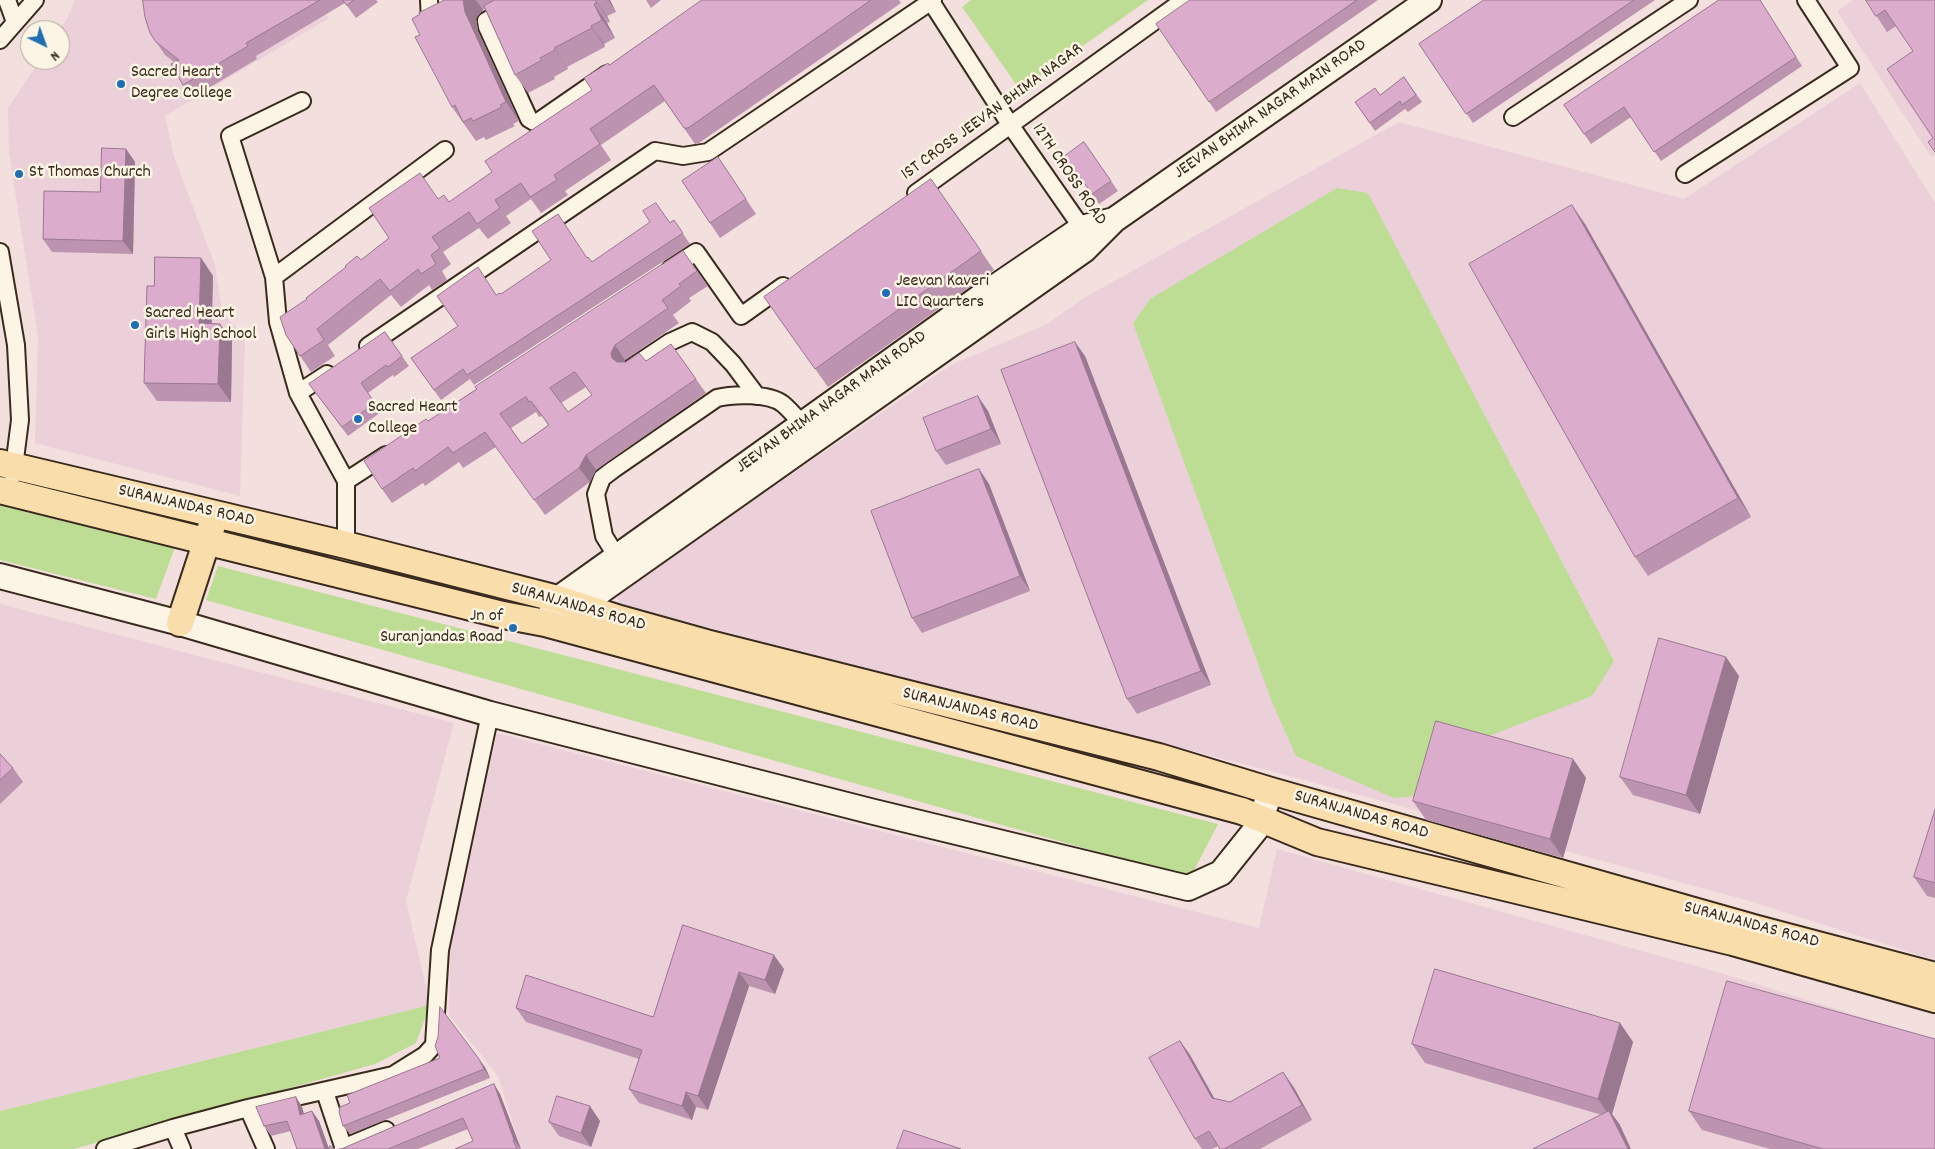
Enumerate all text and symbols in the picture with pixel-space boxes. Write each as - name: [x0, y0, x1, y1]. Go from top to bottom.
- north arrow: [20, 20, 70, 70]
- street label: JEEVAN BHIMA NAGAR MAIN ROAD: [1171, 35, 1371, 185]
- street label: 1ST CROSS JEEVAN BHIMA NAGAR: [898, 40, 1088, 186]
- text: N: [45, 46, 64, 65]
- place label: Sacred Heart Degree College: [131, 63, 232, 106]
- marker: Sacred Heart Degree College: [115, 78, 127, 90]
- street label: 12TH CROSS ROAD: [1026, 120, 1110, 230]
- place label: St Thomas Church: [29, 163, 151, 185]
- marker: St Thomas Church: [13, 168, 25, 180]
- place label: Jeevan Kaveri LIC Quarters: [896, 272, 989, 314]
- marker: Jeevan Kaveri LIC Quarters: [880, 287, 892, 299]
- place label: Sacred Heart Girls High School: [145, 304, 257, 346]
- marker: Sacred Heart Girls High School: [129, 319, 141, 331]
- street label: JEEVAN BHIMA NAGAR MAIN ROAD: [733, 327, 931, 479]
- place label: Sacred Heart College: [368, 398, 458, 440]
- marker: Sacred Heart College: [352, 413, 364, 425]
- street label: SURANJANDAS ROAD: [116, 481, 256, 533]
- street label: SURANJANDAS ROAD: [508, 578, 648, 638]
- place label: Jn of Suranjandas Road: [380, 607, 503, 650]
- marker: Jn of Suranjandas Road: [507, 622, 519, 634]
- street label: SURANJANDAS ROAD: [900, 684, 1040, 738]
- street label: SURANJANDAS ROAD: [1291, 786, 1431, 846]
- street label: SURANJANDAS ROAD: [1681, 898, 1821, 954]

